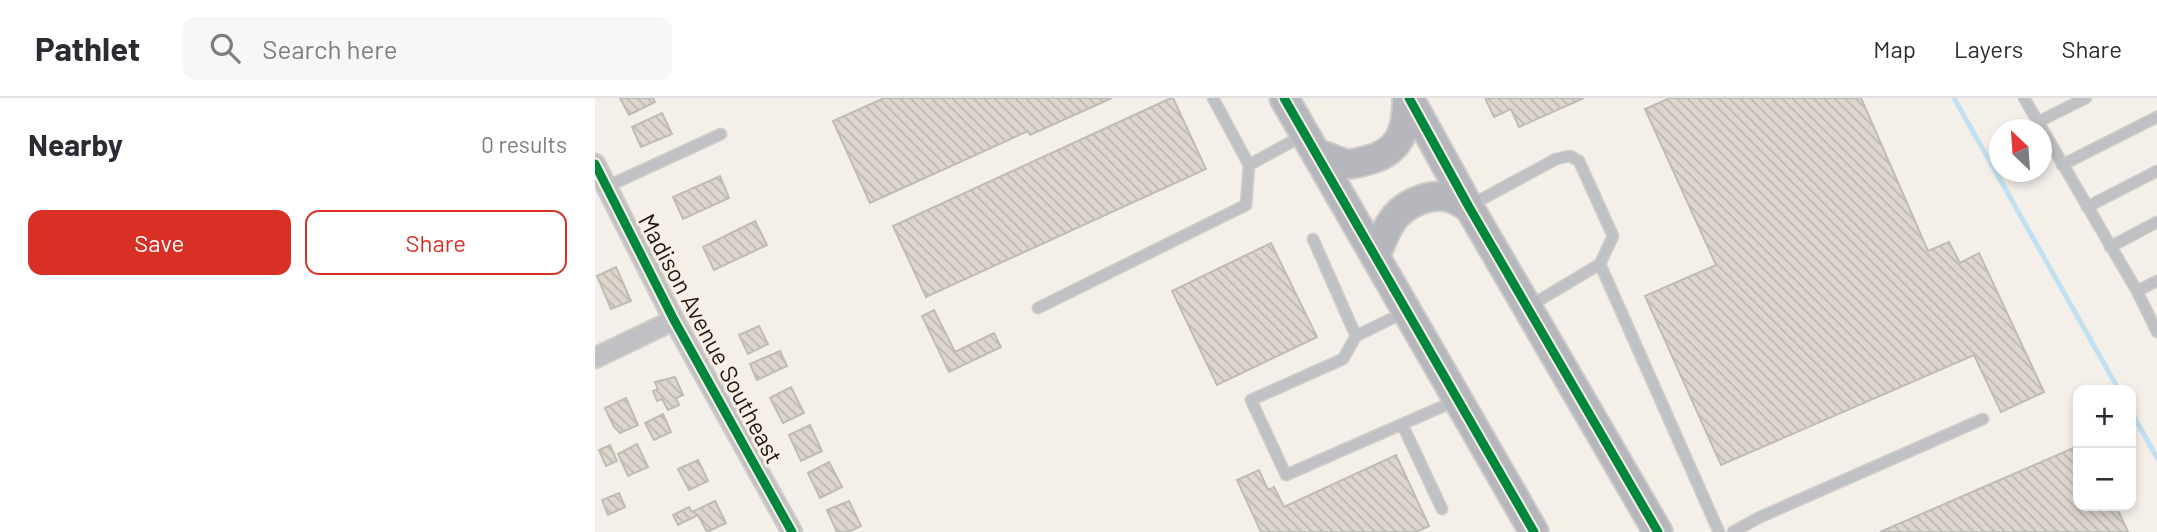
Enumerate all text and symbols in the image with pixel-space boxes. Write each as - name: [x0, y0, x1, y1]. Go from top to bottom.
- search box: [182, 17, 672, 80]
- text: Pathlet: [35, 28, 140, 68]
- icon: search: [206, 29, 244, 67]
- text: Search here: [262, 33, 398, 64]
- text: Map: [1873, 34, 1916, 63]
- text: Layers: [1954, 34, 2023, 63]
- text: Share: [2061, 34, 2122, 63]
- north arrow: [1989, 119, 2052, 182]
- text: Nearby: [28, 126, 123, 162]
- text: 0 results: [481, 130, 567, 158]
- street label: Madison Avenue Southeast: [633, 208, 790, 468]
- button: Save: [28, 210, 291, 275]
- button: Share: [305, 210, 567, 275]
- map controls: [2073, 385, 2136, 511]
- button: +: [2073, 385, 2136, 448]
- button: −: [2073, 448, 2136, 511]

